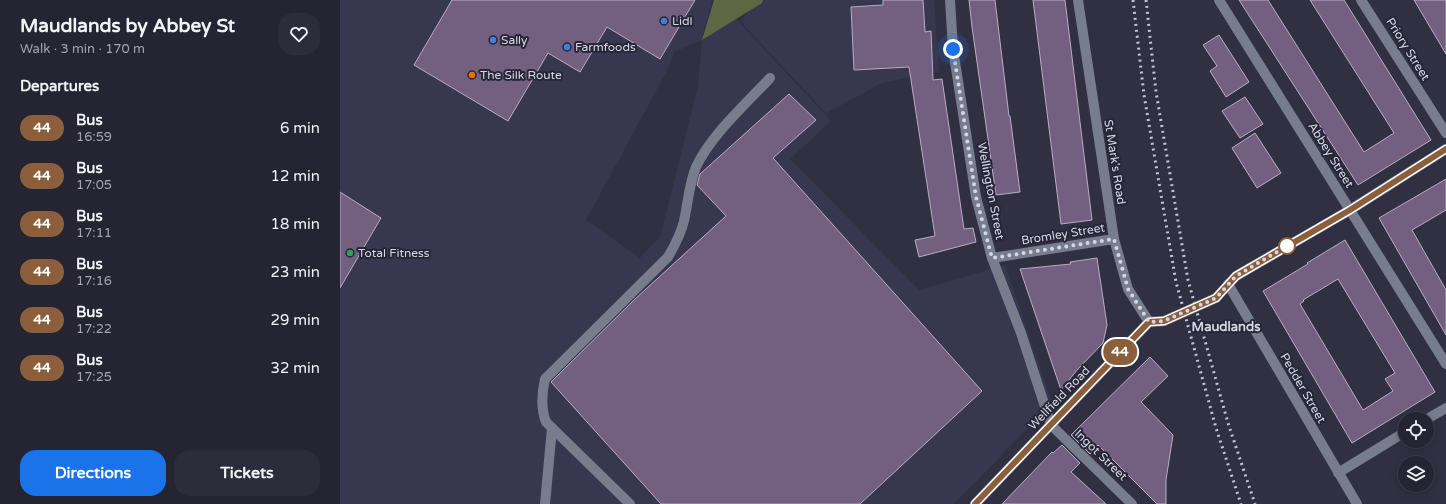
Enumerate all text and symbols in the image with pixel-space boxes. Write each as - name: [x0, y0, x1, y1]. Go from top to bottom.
- button: heart: [278, 13, 320, 55]
- place label: Lidl: [672, 14, 692, 28]
- text: Maudlands by Abbey St: [20, 15, 235, 37]
- street label: Priory Street: [1383, 15, 1433, 83]
- marker: Lidl: [659, 16, 669, 26]
- place label: Sally: [501, 33, 528, 47]
- marker: Sally: [488, 35, 498, 45]
- your location: [943, 39, 963, 59]
- place label: Farmfoods: [575, 40, 636, 54]
- text: Walk · 3 min · 170 m: [20, 41, 145, 57]
- marker: Farmfoods: [562, 42, 572, 52]
- place label: The Silk Route: [480, 68, 562, 82]
- marker: The Silk Route: [467, 70, 477, 80]
- text: Departures: [20, 77, 99, 95]
- text: Bus: [76, 111, 103, 129]
- street label: St Mark's Road: [1101, 118, 1129, 206]
- text: 44: [33, 119, 51, 136]
- text: 6 min: [280, 119, 320, 137]
- street label: Abbey Street: [1305, 120, 1357, 191]
- text: 16:59: [76, 129, 112, 145]
- street label: Wellington Street: [975, 141, 1007, 241]
- text: Bus: [76, 159, 103, 177]
- text: 44: [33, 167, 51, 184]
- text: 12 min: [271, 167, 320, 185]
- text: 17:05: [76, 177, 112, 193]
- text: Bus: [76, 207, 103, 225]
- text: 44: [33, 215, 51, 232]
- text: 18 min: [271, 215, 320, 233]
- street label: Bromley Street: [1020, 220, 1106, 248]
- text: 17:11: [76, 225, 112, 241]
- unlabelled marker: [1278, 237, 1296, 255]
- place label: Total Fitness: [358, 246, 430, 260]
- marker: Total Fitness: [345, 248, 355, 258]
- text: Bus: [76, 255, 103, 273]
- text: 44: [33, 263, 51, 280]
- text: 23 min: [271, 263, 320, 281]
- text: 17:16: [76, 273, 112, 289]
- text: Bus: [76, 303, 103, 321]
- text: 44: [33, 311, 51, 328]
- text: 29 min: [271, 311, 320, 329]
- district label: Maudlands: [1192, 319, 1260, 335]
- text: 17:22: [76, 321, 112, 337]
- line badge: 44: [1102, 339, 1138, 365]
- text: 44: [1111, 343, 1129, 360]
- street label: Pedder Street: [1277, 350, 1329, 426]
- text: Bus: [76, 351, 103, 369]
- text: 44: [33, 359, 51, 376]
- text: 32 min: [271, 359, 320, 377]
- street label: Wellfield Road: [1025, 363, 1093, 433]
- text: 17:25: [76, 369, 112, 385]
- map controls: [1398, 412, 1434, 492]
- button: locate: [1398, 412, 1434, 448]
- street label: Ingot Street: [1072, 427, 1130, 484]
- button: Directions: [20, 450, 166, 496]
- button: Tickets: [174, 450, 320, 496]
- button: layers: [1398, 456, 1434, 492]

